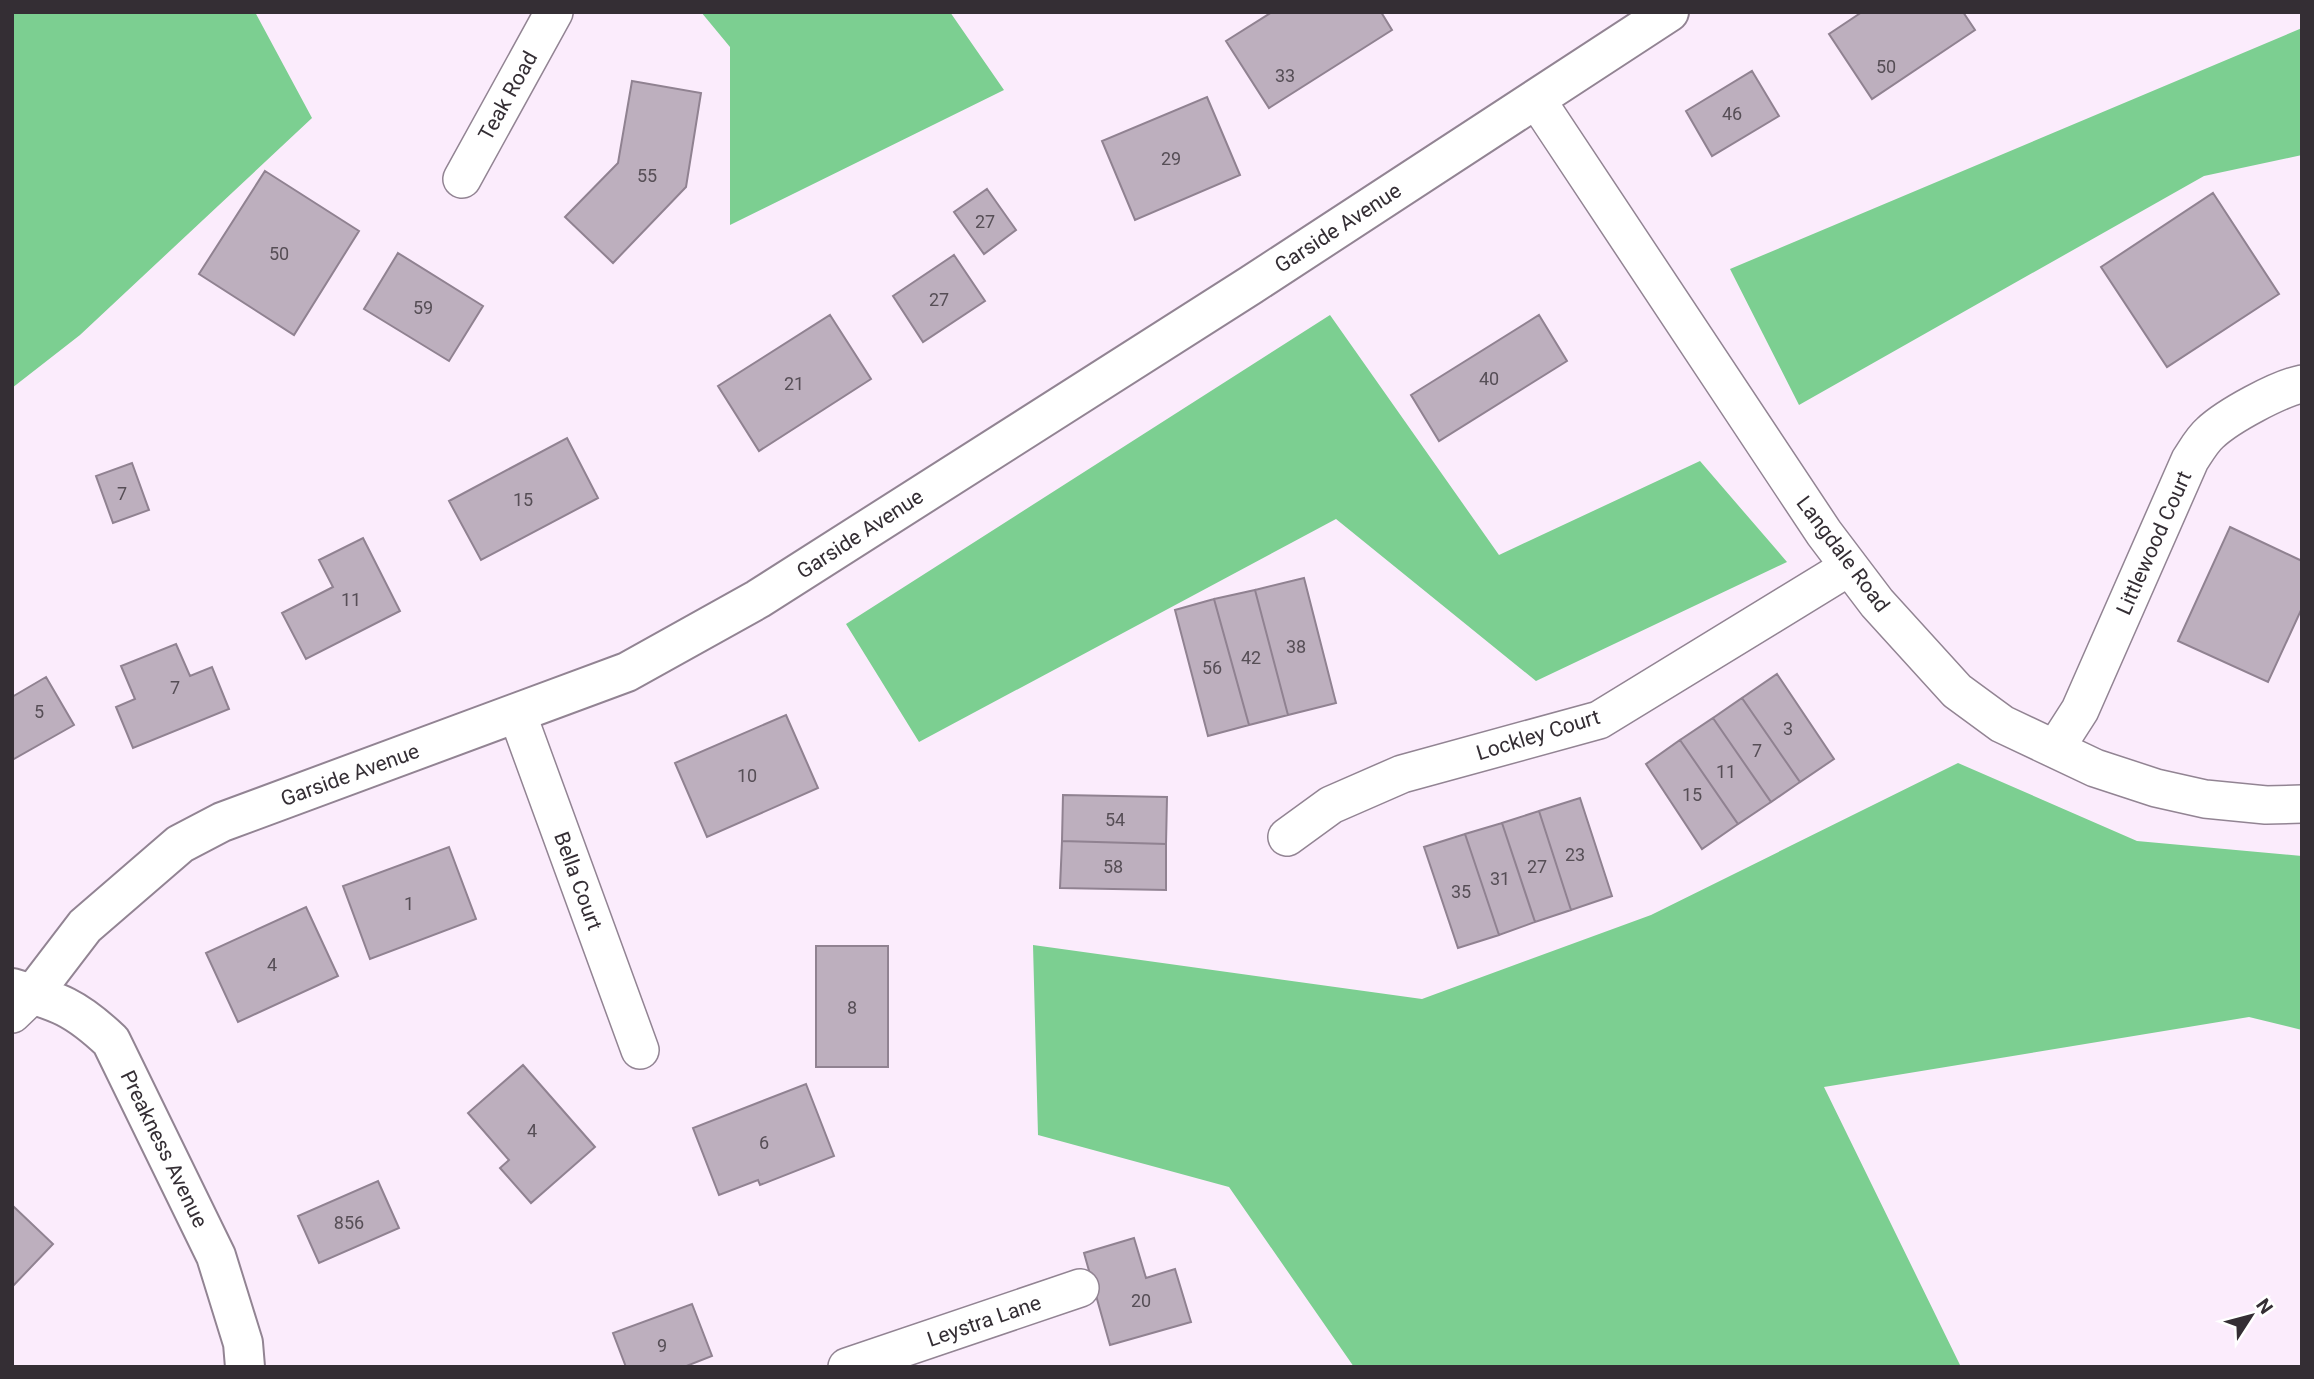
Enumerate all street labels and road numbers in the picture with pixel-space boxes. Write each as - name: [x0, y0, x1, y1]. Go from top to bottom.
- street label: Teak Road: [474, 47, 542, 145]
- street label: Garside Avenue: [1270, 178, 1406, 278]
- street label: Littlewood Court: [2112, 467, 2197, 619]
- street label: Garside Avenue: [792, 484, 928, 584]
- street label: Langdale Road: [1792, 491, 1894, 617]
- street label: Lockley Court: [1473, 705, 1603, 765]
- street label: Garside Avenue: [277, 739, 423, 811]
- street label: Bella Court: [549, 829, 607, 934]
- street label: Preakness Avenue: [116, 1067, 212, 1231]
- street label: Leystra Lane: [924, 1290, 1044, 1352]

